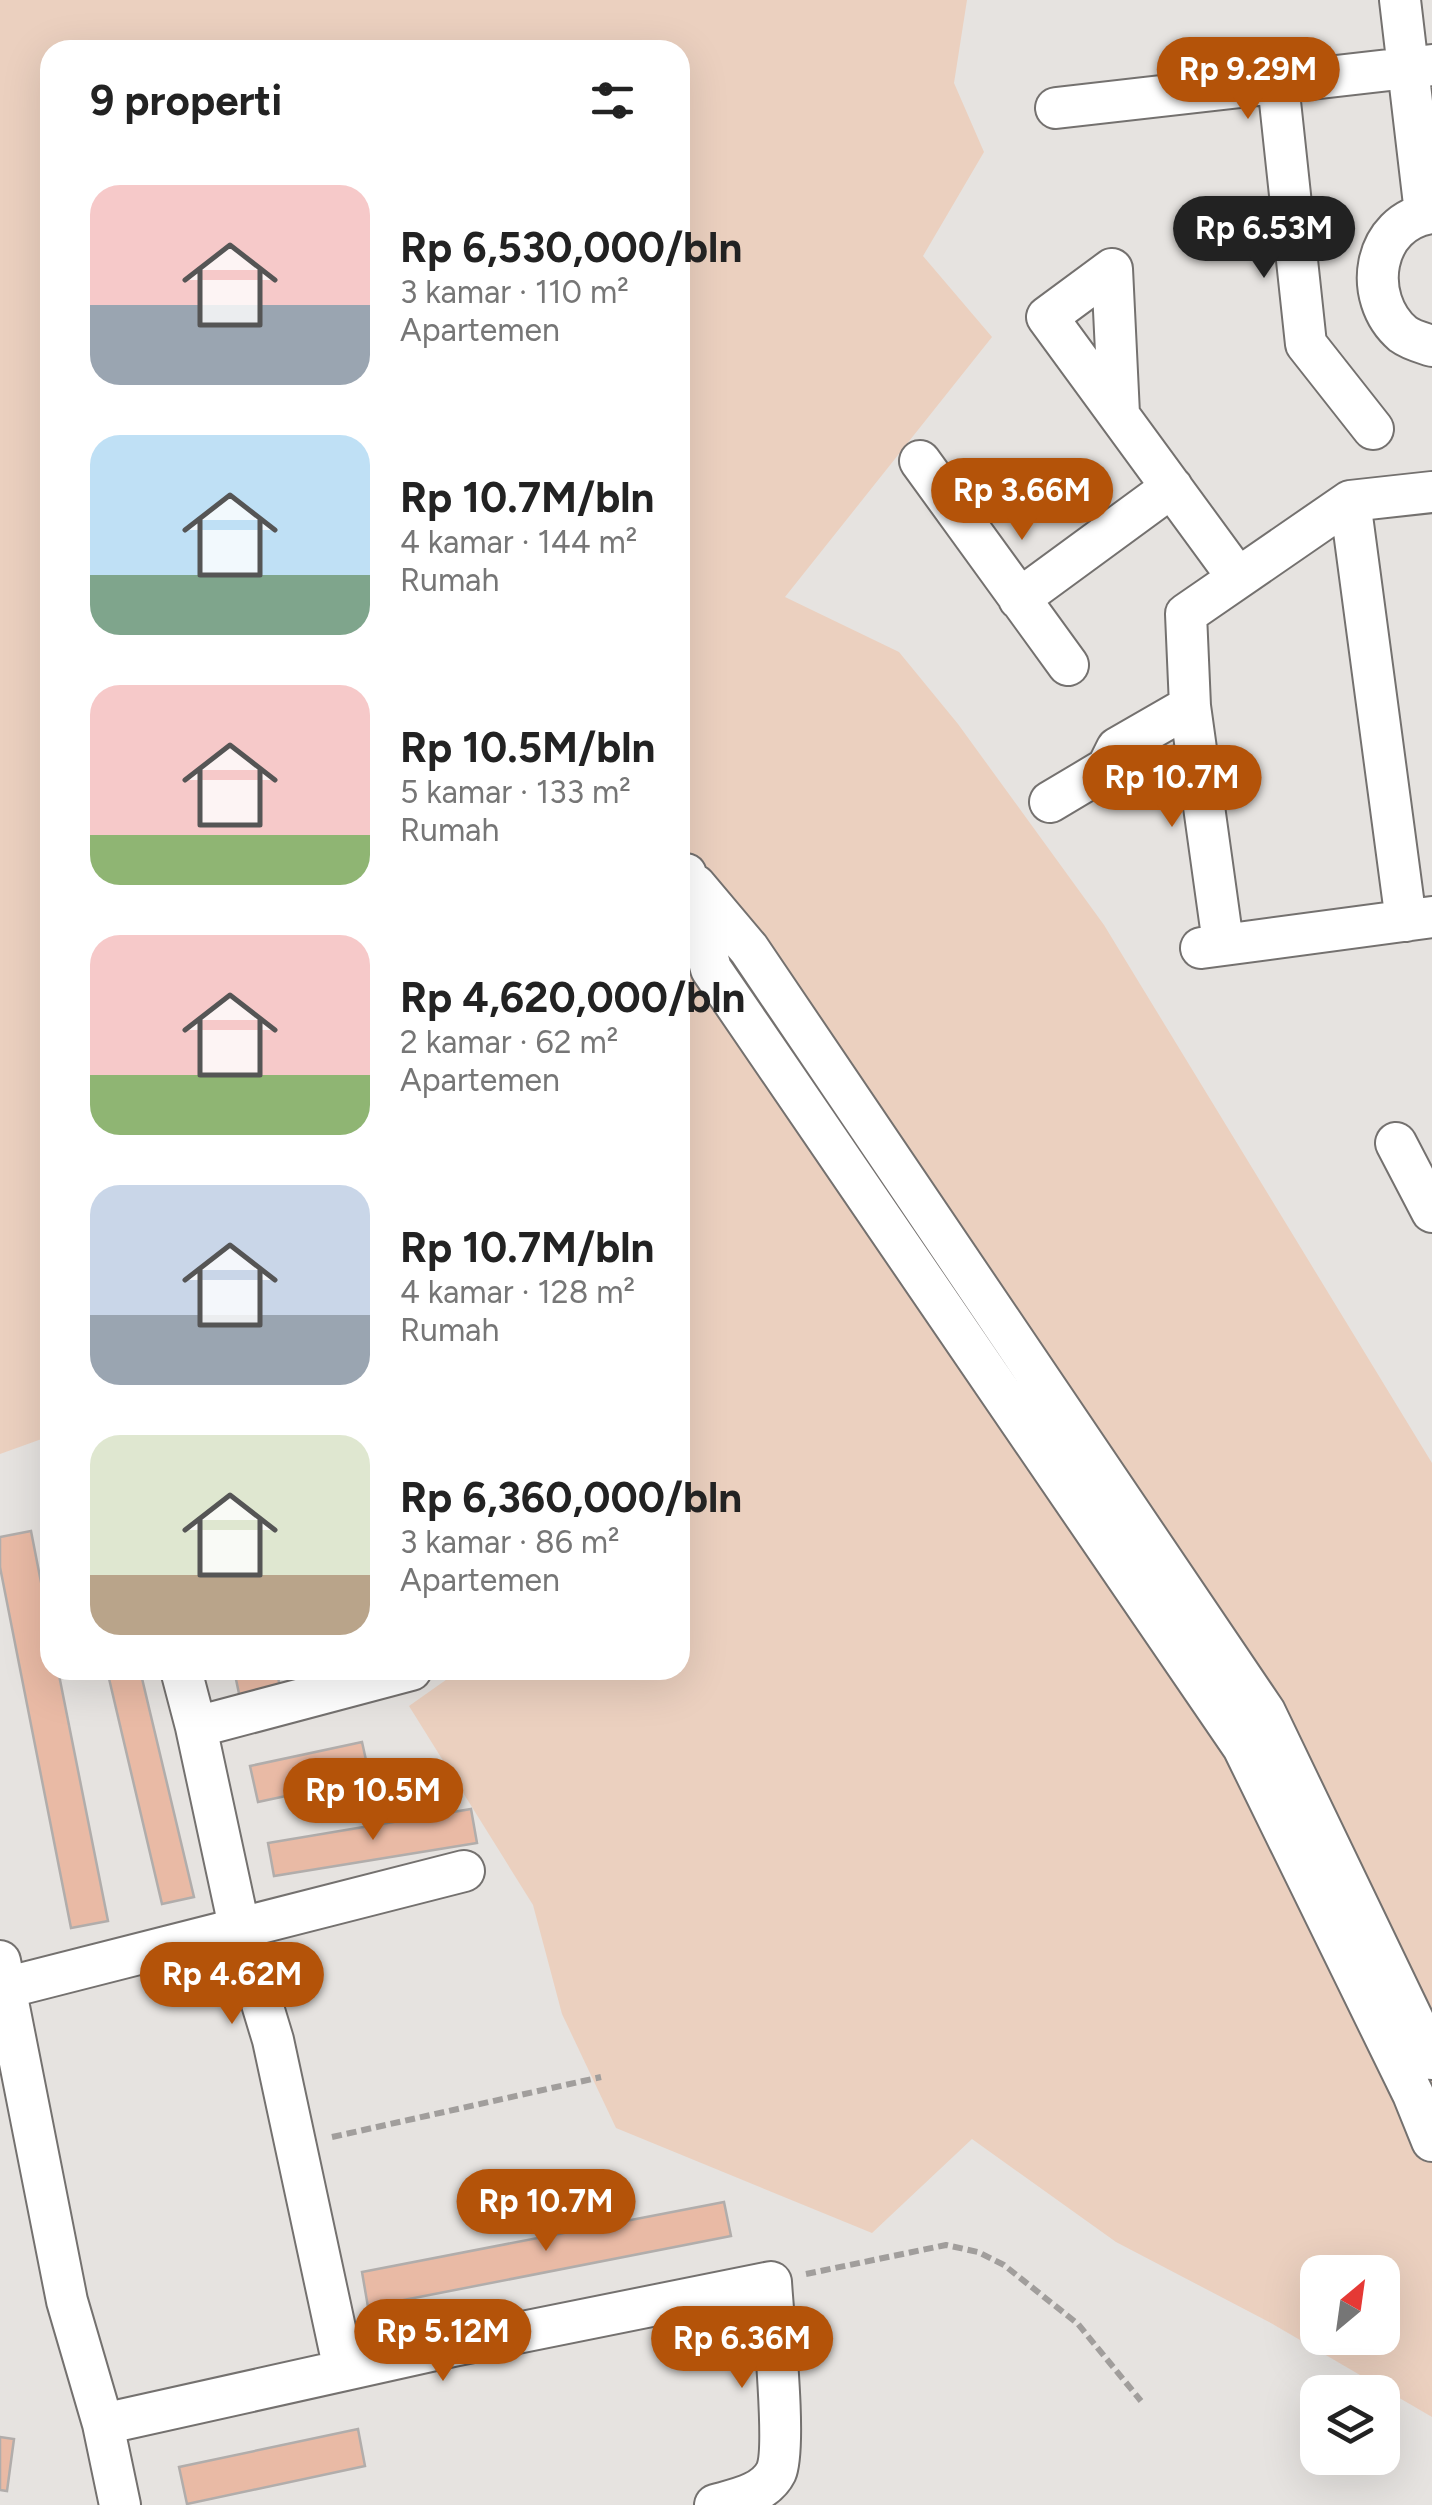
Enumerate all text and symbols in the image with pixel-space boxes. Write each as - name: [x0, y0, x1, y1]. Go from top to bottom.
- pin: Rp 9.29M: [1145, 37, 1351, 122]
- text: Rp 9.29M: [1179, 50, 1317, 88]
- icon: filters: [585, 73, 640, 128]
- text: 9 properti: [90, 75, 282, 126]
- pin: Rp 6.53M: [1161, 196, 1367, 281]
- text: Rp 6.53M: [1195, 209, 1333, 247]
- text: Rp 6,530,000/bln: [400, 222, 742, 273]
- icon: home: [170, 225, 290, 345]
- text: 3 kamar · 110 m²: [400, 273, 629, 311]
- text: Apartemen: [400, 311, 560, 349]
- pin: Rp 3.66M: [919, 458, 1125, 543]
- text: Rp 3.66M: [953, 471, 1091, 509]
- text: Rp 10.7M/bln: [400, 472, 654, 523]
- icon: home: [170, 475, 290, 595]
- text: 4 kamar · 144 m²: [400, 523, 637, 561]
- text: Rumah: [400, 561, 499, 599]
- text: Rp 10.5M/bln: [400, 722, 655, 773]
- icon: home: [170, 725, 290, 845]
- pin: Rp 10.7M: [1069, 745, 1275, 830]
- text: Rp 10.7M: [1105, 758, 1239, 796]
- text: 5 kamar · 133 m²: [400, 773, 631, 811]
- text: Rumah: [400, 811, 499, 849]
- text: Rp 4,620,000/bln: [400, 972, 745, 1023]
- icon: home: [170, 975, 290, 1095]
- text: 2 kamar · 62 m²: [400, 1023, 618, 1061]
- text: Apartemen: [400, 1061, 560, 1099]
- text: Rp 10.7M/bln: [400, 1222, 654, 1273]
- icon: home: [170, 1225, 290, 1345]
- text: 4 kamar · 128 m²: [400, 1273, 635, 1311]
- text: Rumah: [400, 1311, 499, 1349]
- text: Rp 6,360,000/bln: [400, 1472, 742, 1523]
- icon: home: [170, 1475, 290, 1595]
- text: 3 kamar · 86 m²: [400, 1523, 620, 1561]
- text: Apartemen: [400, 1561, 560, 1599]
- pin: Rp 10.5M: [270, 1758, 476, 1843]
- text: Rp 10.5M: [305, 1771, 441, 1809]
- pin: Rp 4.62M: [129, 1942, 335, 2027]
- text: Rp 4.62M: [162, 1955, 302, 1993]
- pin: Rp 10.7M: [443, 2169, 649, 2254]
- text: Rp 10.7M: [479, 2182, 613, 2220]
- north arrow: [1300, 2255, 1400, 2355]
- map controls: [1300, 2255, 1400, 2475]
- pin: Rp 5.12M: [340, 2299, 546, 2384]
- pin: Rp 6.36M: [639, 2306, 845, 2391]
- text: Rp 5.12M: [376, 2312, 510, 2350]
- text: Rp 6.36M: [673, 2319, 811, 2357]
- button: layers: [1300, 2375, 1400, 2475]

